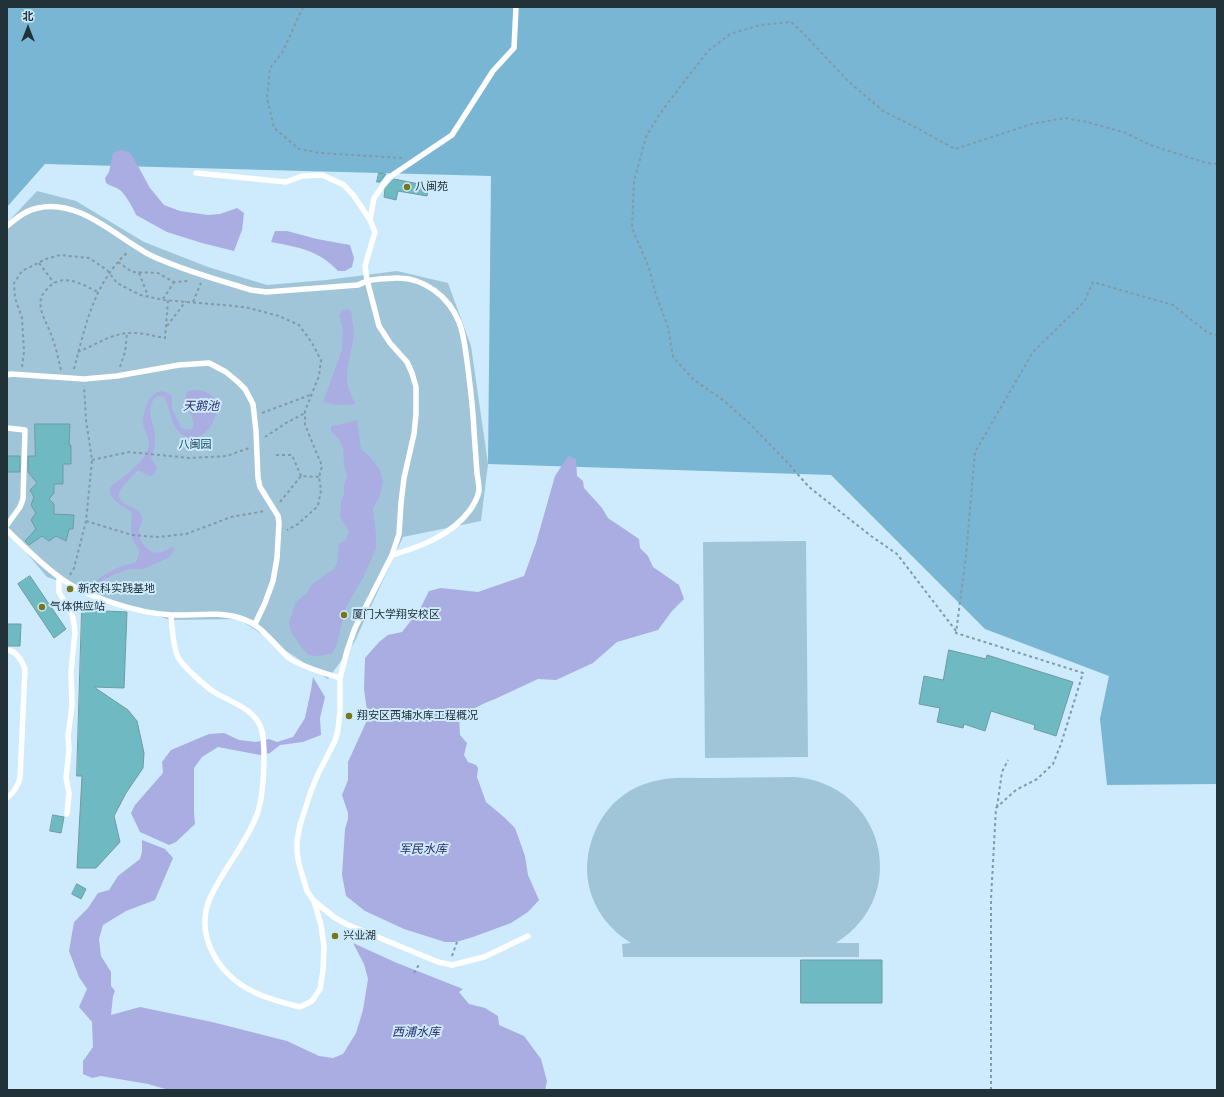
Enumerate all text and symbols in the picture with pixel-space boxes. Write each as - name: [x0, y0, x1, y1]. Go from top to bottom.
- north arrow: [8, 8, 48, 48]
- text: 北: [23, 10, 34, 22]
- place label: 八闽苑: [415, 180, 448, 194]
- marker: 八闽苑: [402, 182, 412, 192]
- water label: 天鹅池: [183, 400, 219, 414]
- park label: 八闽园: [179, 438, 211, 452]
- place label: 新农科实践基地: [78, 582, 155, 596]
- marker: 新农科实践基地: [65, 584, 75, 594]
- place label: 气体供应站: [50, 600, 105, 614]
- marker: 气体供应站: [37, 602, 47, 612]
- place label: 厦门大学翔安校区: [352, 608, 440, 622]
- marker: 厦门大学翔安校区: [339, 610, 349, 620]
- place label: 翔安区西埔水库工程概况: [357, 709, 478, 723]
- marker: 翔安区西埔水库工程概况: [344, 711, 354, 721]
- water label: 军民水库: [399, 843, 447, 857]
- place label: 兴业湖: [343, 929, 376, 943]
- marker: 兴业湖: [330, 931, 340, 941]
- water label: 西浦水库: [392, 1026, 440, 1040]

